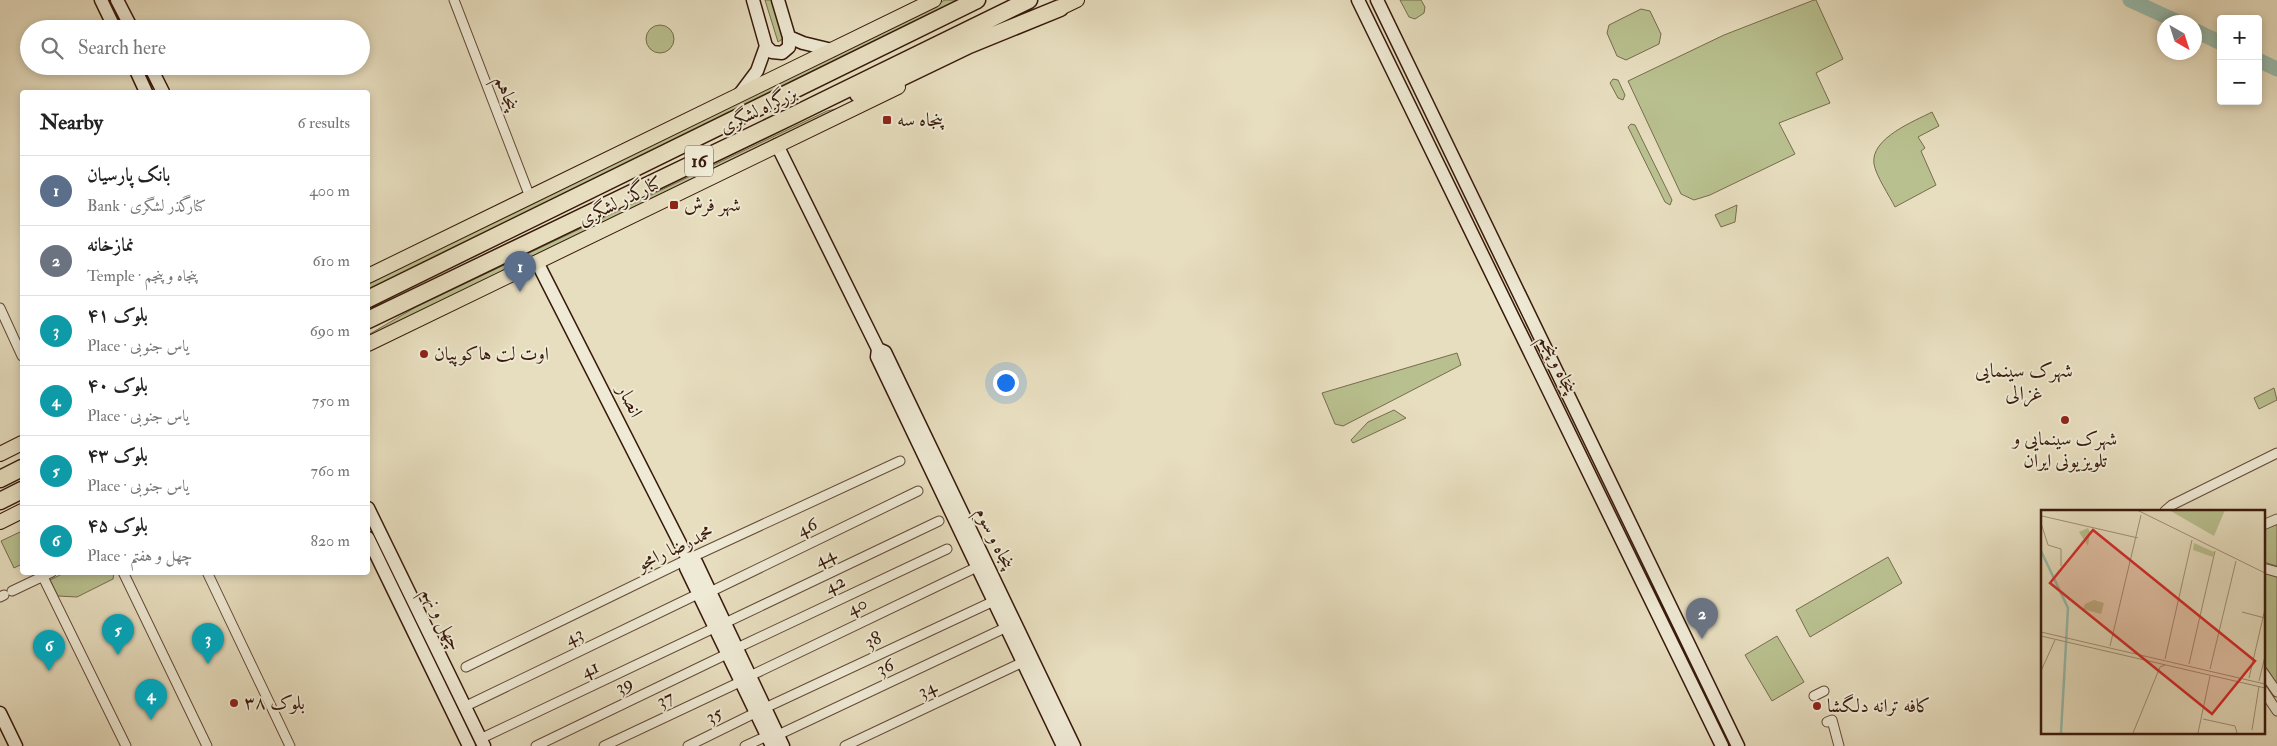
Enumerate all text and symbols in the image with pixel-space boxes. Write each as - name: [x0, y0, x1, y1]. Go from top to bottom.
- north arrow: [2157, 15, 2202, 60]
- map controls: [2217, 15, 2262, 105]
- button: +: [2217, 15, 2262, 60]
- search box: [20, 20, 370, 75]
- icon: search: [38, 34, 66, 62]
- text: Search here: [78, 36, 166, 60]
- button: −: [2217, 60, 2262, 105]
- street label: پنجاهم: [484, 72, 525, 118]
- street label: بزرگراه لشگری: [715, 80, 801, 139]
- place label: پنجاه سه: [897, 108, 945, 132]
- text: Nearby: [40, 109, 103, 136]
- text: 6 results: [298, 113, 350, 133]
- marker: پنجاه سه: [881, 114, 893, 126]
- road number: 16: [685, 146, 713, 177]
- text: بانک پارسیان: [87, 163, 170, 187]
- street label: کنارگذر لشگری: [573, 169, 666, 232]
- text: 1: [53, 181, 59, 201]
- text: 400 m: [309, 181, 350, 201]
- place label: شهر فرش: [684, 193, 741, 217]
- text: Bank · کنارگذر لشگری: [87, 196, 206, 216]
- marker: شهر فرش: [668, 199, 680, 211]
- text: نمازخانه: [87, 233, 134, 257]
- text: 2: [52, 251, 60, 271]
- text: 610 m: [312, 251, 350, 271]
- pin: 1: [504, 251, 536, 292]
- text: Temple · پنجاه و پنجم: [87, 266, 197, 286]
- text: بلوک ۴۱: [87, 303, 148, 327]
- text: 3: [53, 321, 59, 341]
- text: 690 m: [310, 321, 350, 341]
- street label: پنجاه و پنجم: [1528, 331, 1583, 402]
- text: Place · یاس جنوبی: [87, 336, 189, 356]
- place label: اوت لت هاکوپیان: [434, 342, 549, 367]
- marker: اوت لت هاکوپیان: [418, 348, 430, 360]
- district label: شهرک سینمایی غزالی: [1975, 358, 2073, 407]
- your location: [993, 370, 1019, 396]
- text: بلوک ۴۰: [87, 373, 148, 397]
- street label: انصار: [611, 379, 648, 421]
- text: 4: [52, 391, 60, 411]
- text: 750 m: [312, 391, 350, 411]
- text: Place · یاس جنوبی: [87, 406, 189, 426]
- marker: شهرک سینمایی و تلویزیونی ایران: [2059, 414, 2071, 426]
- place label: شهرک سینمایی و تلویزیونی ایران: [2011, 427, 2117, 473]
- text: بلوک ۴۳: [87, 443, 148, 467]
- text: 5: [52, 461, 60, 481]
- text: 760 m: [311, 461, 350, 481]
- text: Place · یاس جنوبی: [87, 476, 189, 496]
- street label: پنجاه و سوم: [966, 503, 1021, 576]
- inset map: [2041, 510, 2264, 734]
- street label: 46: [793, 511, 822, 542]
- text: بلوک ۴۵: [87, 513, 148, 537]
- street label: محمدرضا رامجو: [631, 520, 717, 577]
- text: 6: [52, 531, 60, 551]
- text: 820 m: [310, 531, 350, 551]
- street label: 44: [811, 541, 840, 572]
- text: Place · چهل و هفتم: [87, 546, 192, 566]
- street label: 42: [821, 569, 849, 599]
- street label: چهل و نهم: [411, 583, 468, 657]
- street label: 40: [843, 591, 871, 621]
- pin: 2: [1686, 598, 1718, 639]
- pin: 5: [102, 614, 134, 655]
- street label: 43: [561, 621, 587, 651]
- pin: 3: [192, 623, 224, 664]
- street label: 38: [861, 626, 885, 654]
- pin: 6: [33, 630, 65, 671]
- street label: 36: [872, 652, 899, 681]
- street label: 41: [577, 655, 603, 683]
- street label: 39: [611, 670, 637, 700]
- street label: 34: [914, 674, 941, 704]
- pin: 4: [135, 679, 167, 720]
- street label: 37: [653, 685, 678, 713]
- place label: بلوک ۳۸: [244, 691, 305, 715]
- place label: کافه ترانه دلگشا: [1827, 693, 1931, 718]
- marker: بلوک ۳۸: [228, 697, 240, 709]
- marker: کافه ترانه دلگشا: [1811, 700, 1823, 712]
- street label: 35: [702, 701, 727, 729]

